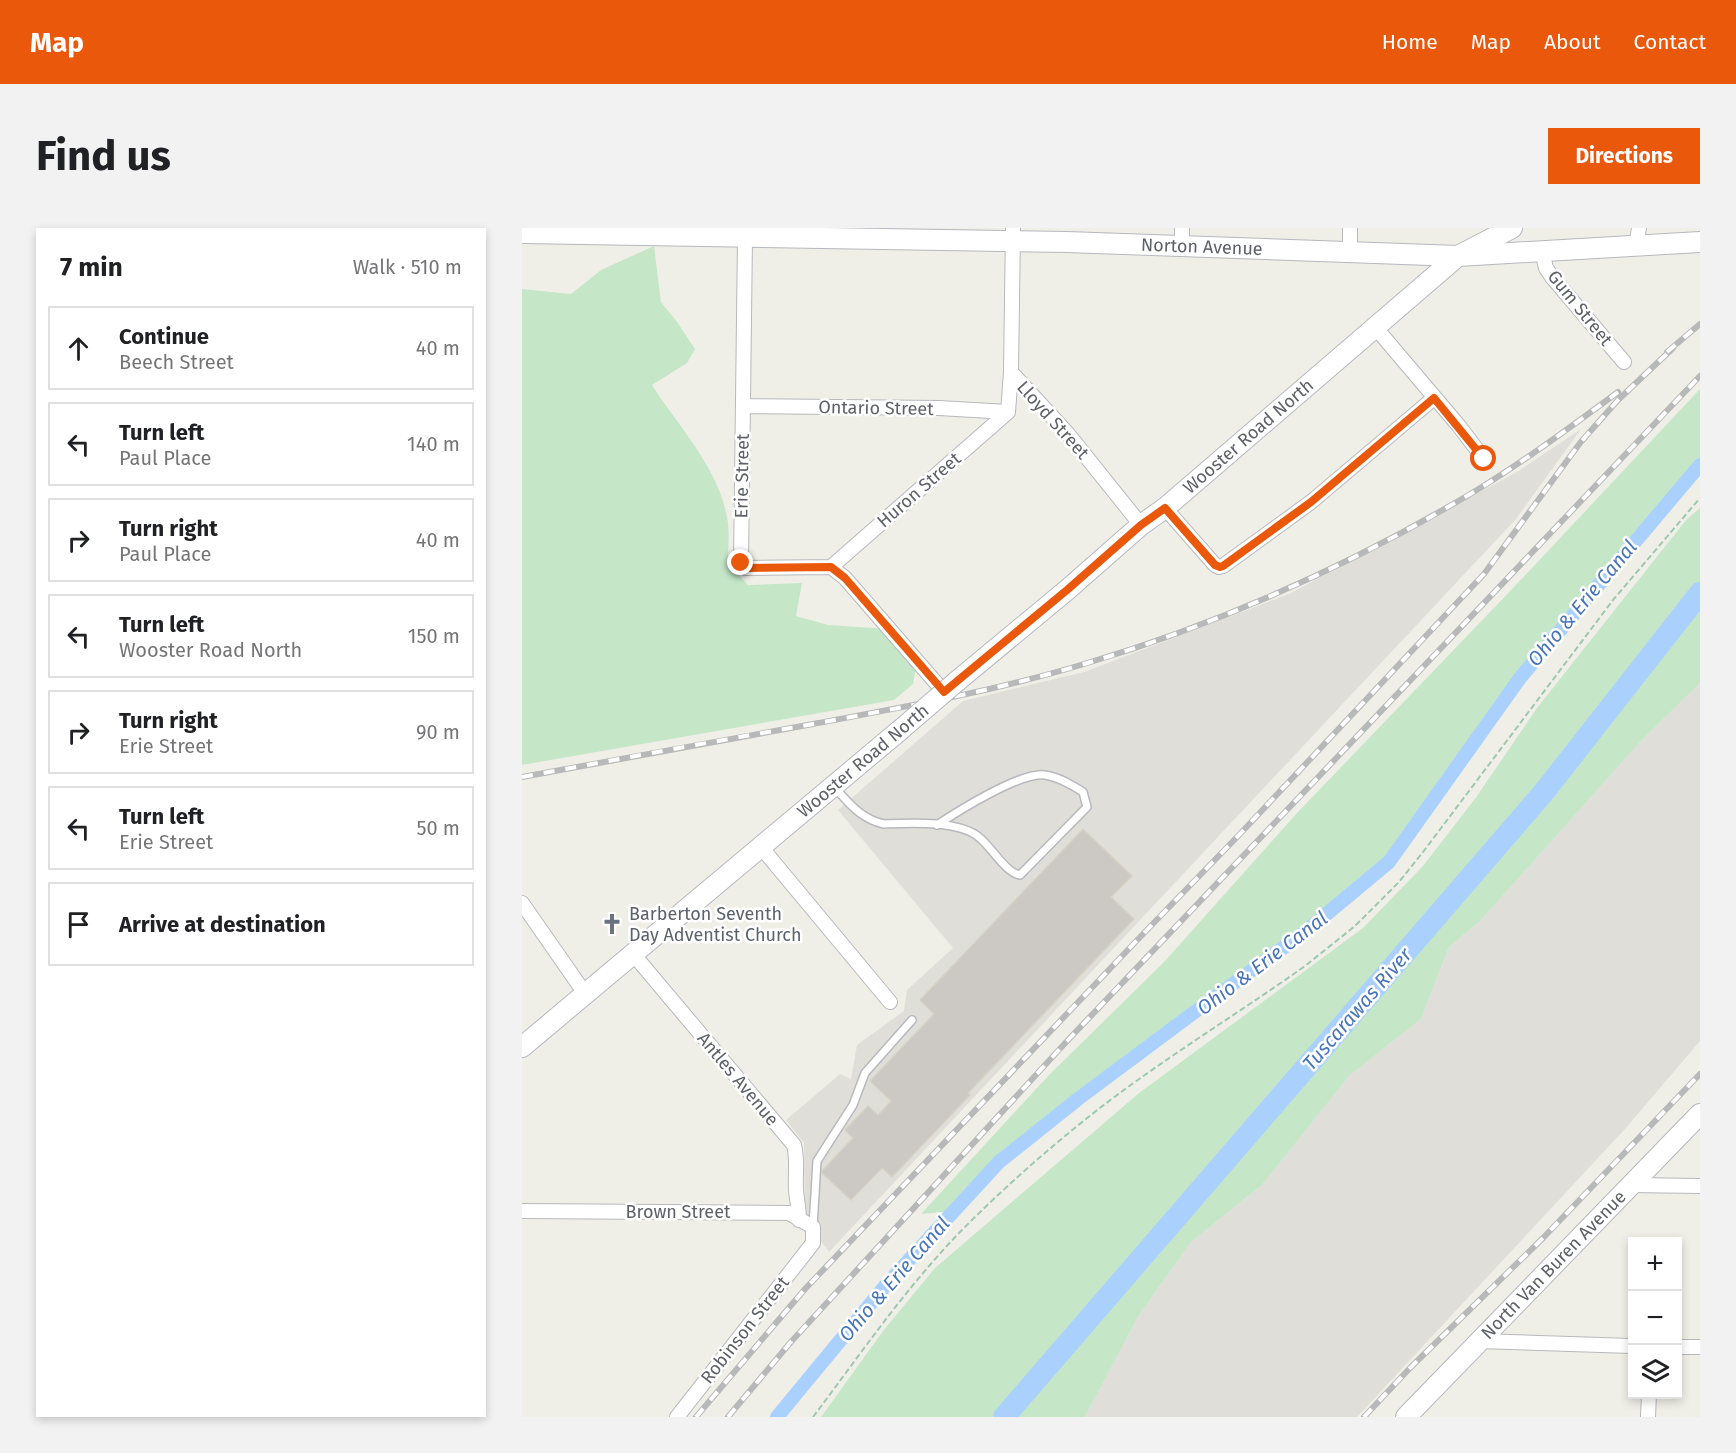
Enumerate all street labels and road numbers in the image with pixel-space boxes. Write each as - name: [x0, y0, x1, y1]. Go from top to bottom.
- street label: Norton Avenue: [1141, 234, 1263, 260]
- street label: Gum Street: [1543, 266, 1617, 351]
- street label: Wooster Road North: [1179, 374, 1318, 498]
- street label: Lloyd Street: [1012, 376, 1094, 464]
- street label: Ontario Street: [818, 396, 934, 420]
- street label: Erie Street: [730, 433, 754, 519]
- street label: Huron Street: [873, 447, 966, 532]
- street label: Wooster Road North: [793, 700, 933, 822]
- street label: Antles Avenue: [693, 1028, 783, 1130]
- street label: North Van Buren Avenue: [1476, 1186, 1631, 1344]
- street label: Brown Street: [626, 1201, 731, 1223]
- street label: Robinson Street: [696, 1271, 794, 1388]

